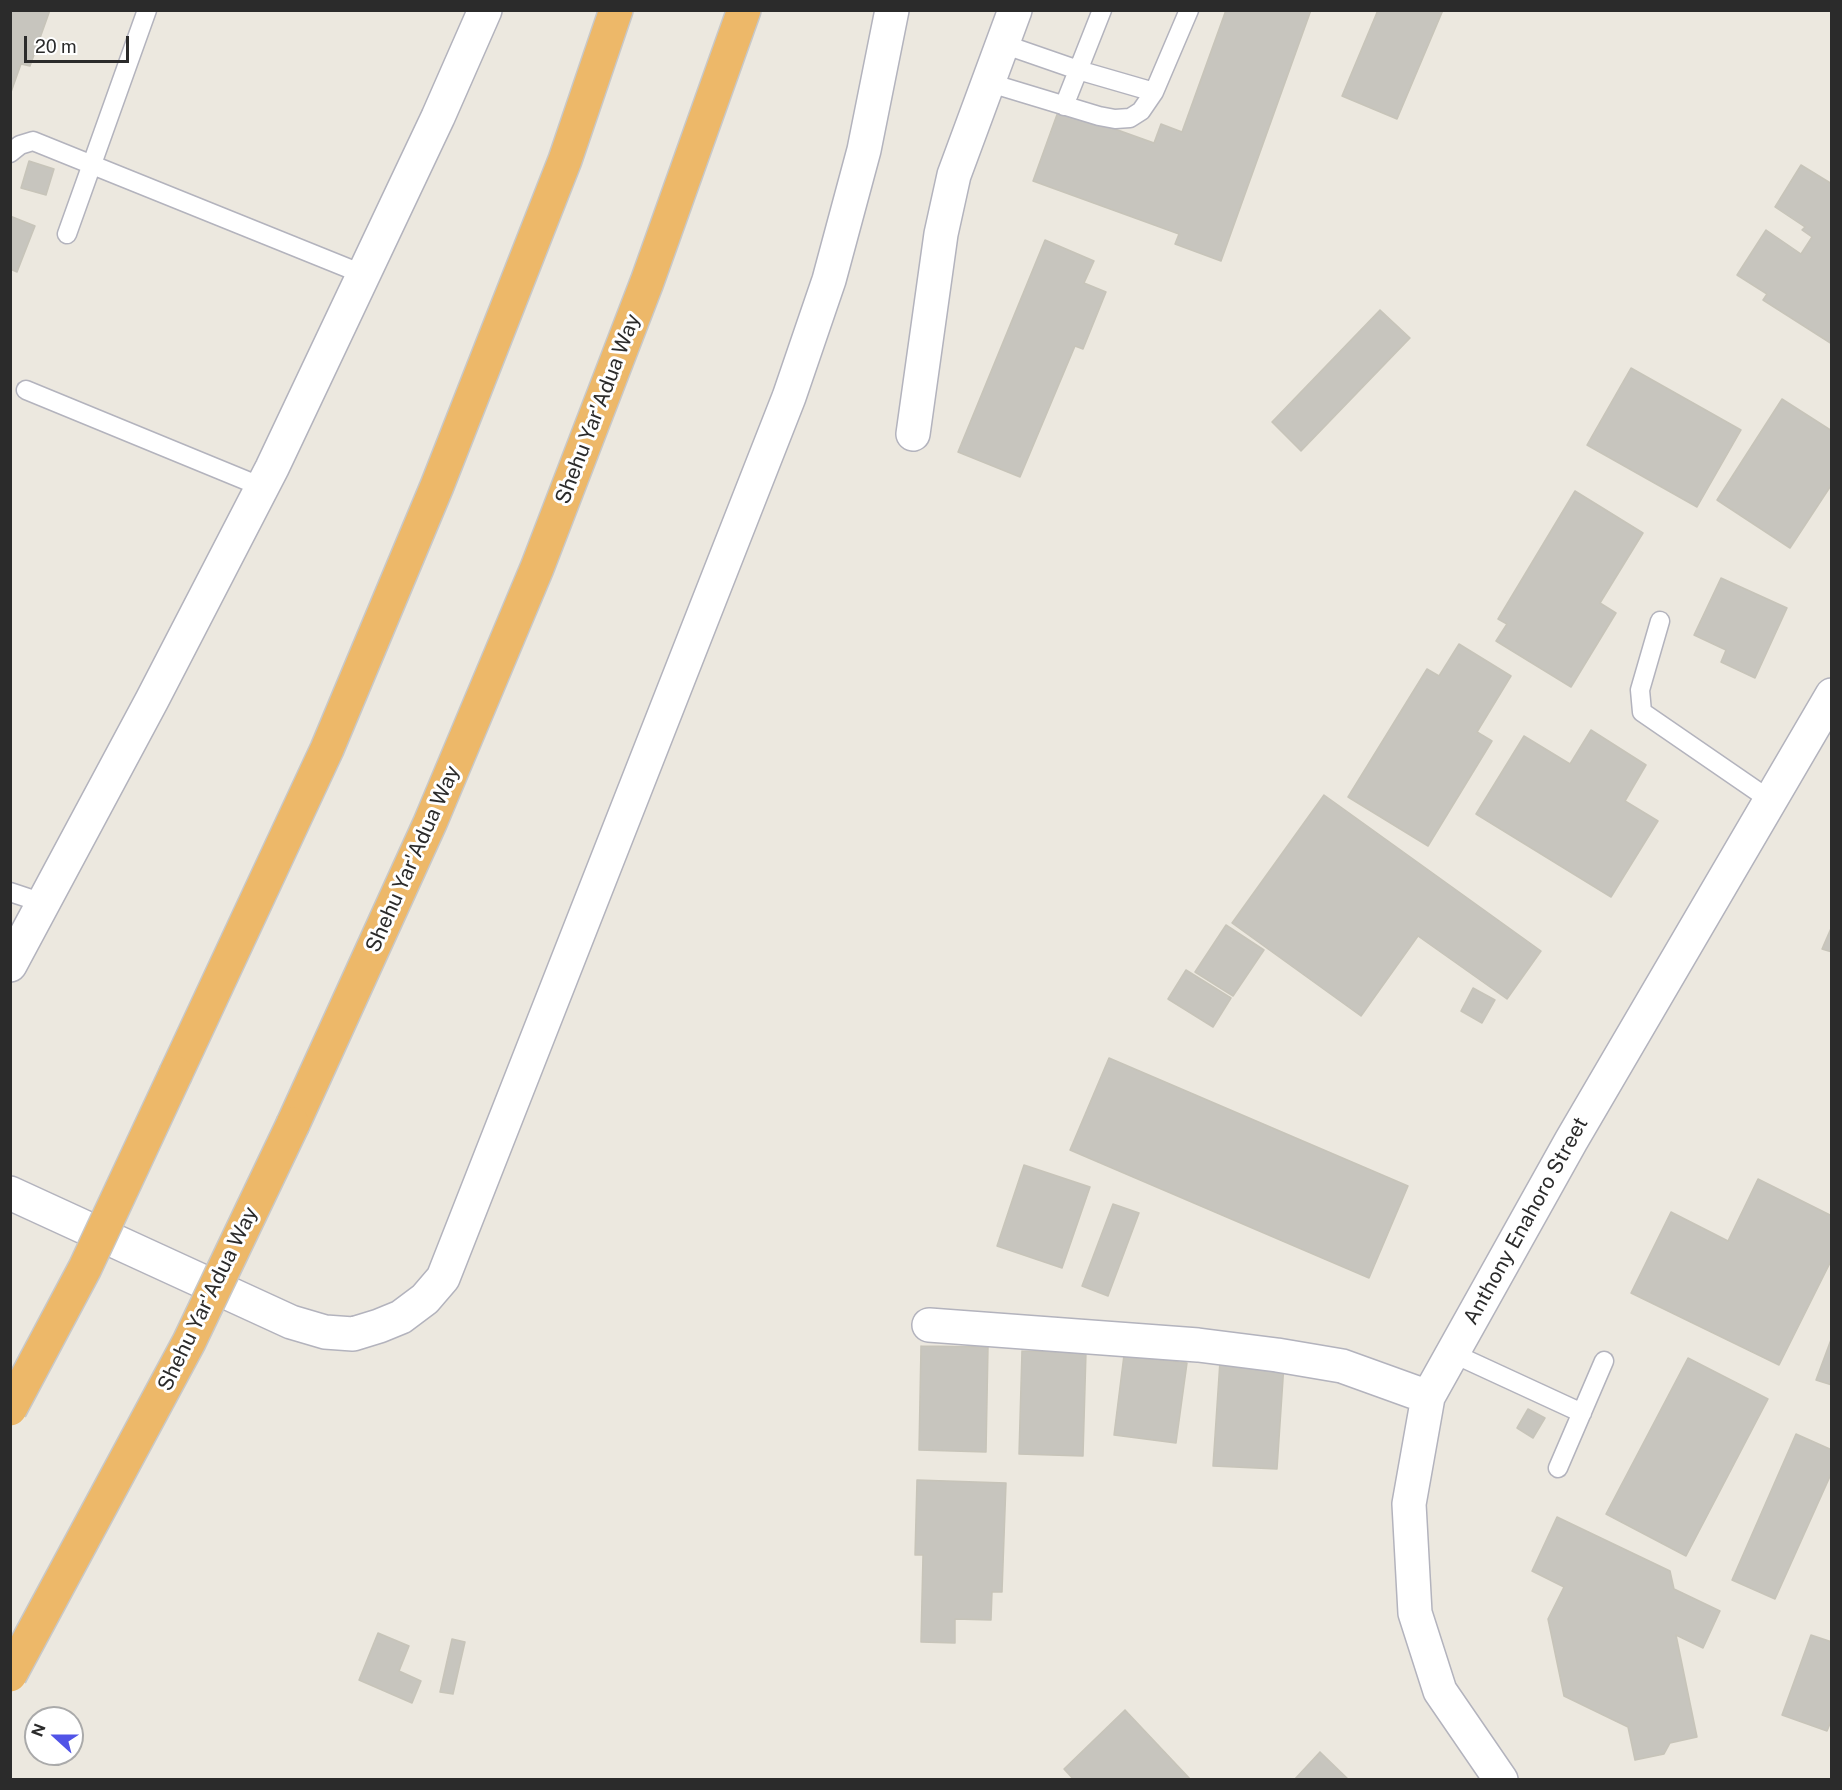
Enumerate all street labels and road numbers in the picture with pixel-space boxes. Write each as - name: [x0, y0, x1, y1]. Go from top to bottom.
- street label: Shehu Yar'Adua Way: [550, 310, 646, 508]
- street label: Shehu Yar'Adua Way: [360, 762, 466, 956]
- street label: Anthony Enahoro Street: [1458, 1113, 1594, 1329]
- street label: Shehu Yar'Adua Way: [152, 1203, 264, 1395]

